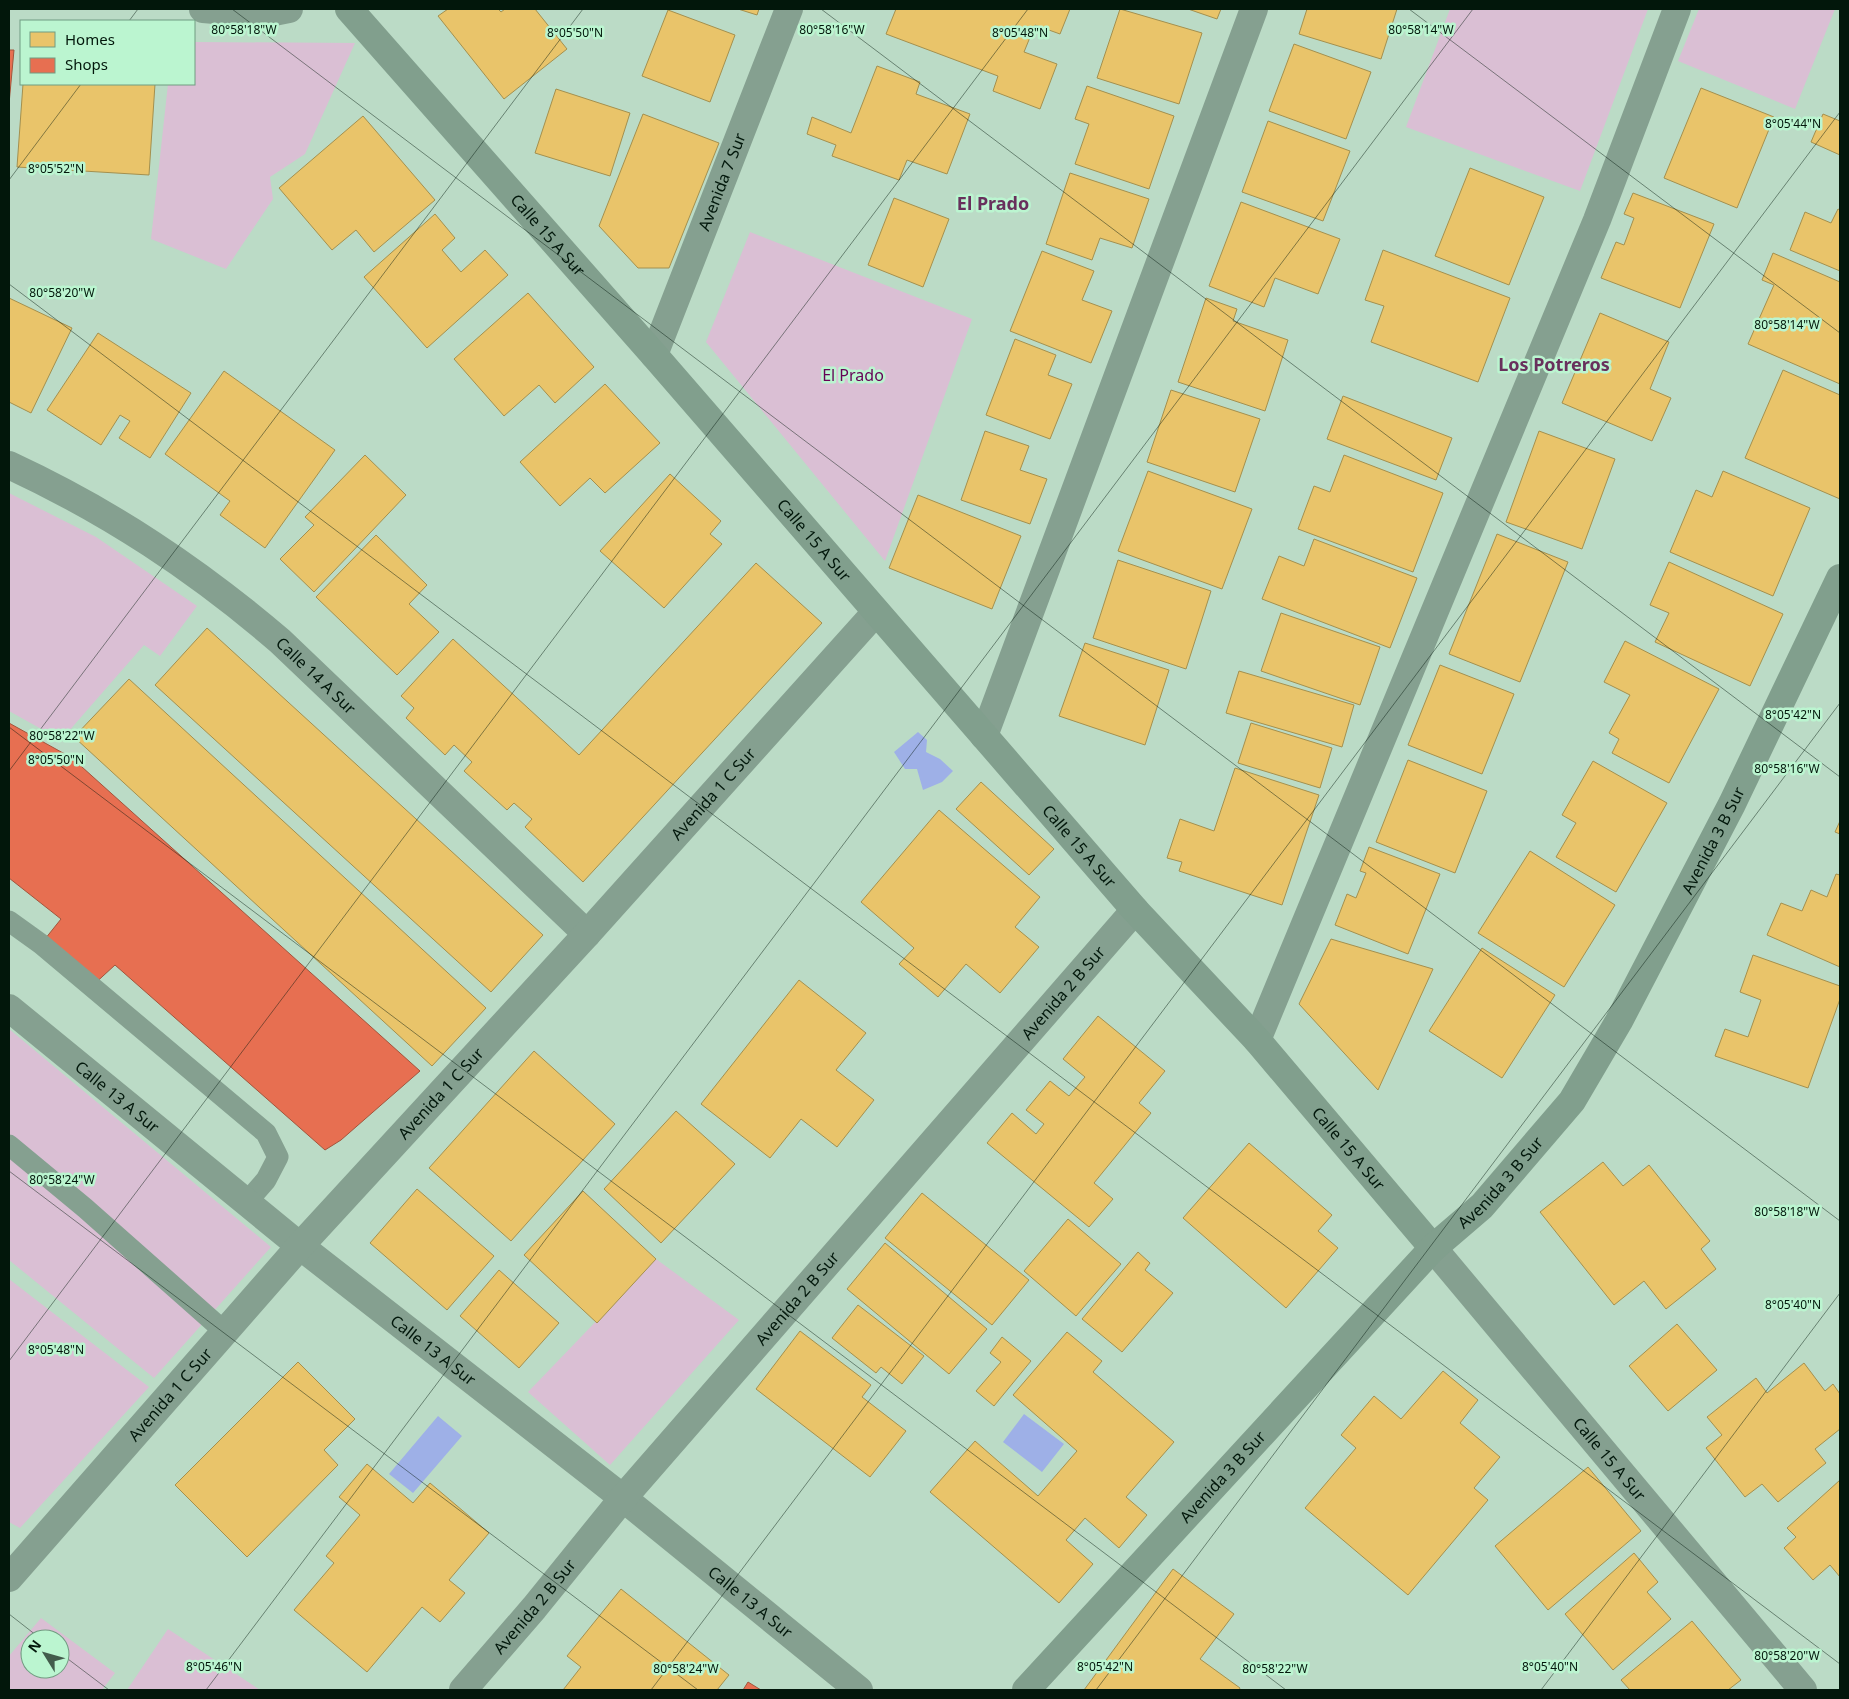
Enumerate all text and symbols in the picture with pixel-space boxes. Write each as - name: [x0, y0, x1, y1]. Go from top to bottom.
- legend: [20, 20, 195, 85]
- text: 80°58'18"W: [211, 21, 277, 38]
- text: 80°58'16"W: [799, 21, 865, 38]
- text: 80°58'14"W: [1388, 21, 1454, 38]
- text: 8°05'50"N: [547, 24, 603, 41]
- text: 8°05'48"N: [992, 24, 1048, 41]
- text: Homes: [65, 29, 115, 49]
- text: Shops: [65, 54, 108, 74]
- text: 8°05'44"N: [1765, 115, 1821, 132]
- street label: Avenida 7 Sur: [693, 129, 751, 234]
- text: 8°05'52"N: [28, 160, 84, 177]
- street label: Calle 15 A Sur: [506, 189, 591, 281]
- district label: El Prado: [957, 191, 1029, 215]
- text: 80°58'20"W: [29, 284, 95, 301]
- text: 80°58'14"W: [1754, 316, 1820, 333]
- district label: Los Potreros: [1498, 352, 1610, 376]
- park label: El Prado: [822, 364, 884, 386]
- street label: Calle 15 A Sur: [772, 494, 857, 586]
- street label: Calle 14 A Sur: [271, 632, 361, 719]
- text: 8°05'42"N: [1765, 706, 1821, 723]
- text: 80°58'22"W: [29, 727, 95, 744]
- street label: Avenida 1 C Sur: [666, 742, 761, 845]
- text: 8°05'50"N: [28, 751, 84, 768]
- text: 80°58'16"W: [1754, 760, 1820, 777]
- street label: Avenida 3 B Sur: [1676, 783, 1750, 898]
- street label: Calle 15 A Sur: [1038, 800, 1122, 892]
- street label: Avenida 2 B Sur: [1016, 941, 1110, 1044]
- street label: Avenida 1 C Sur: [393, 1042, 489, 1144]
- street label: Calle 13 A Sur: [71, 1056, 164, 1138]
- street label: Calle 15 A Sur: [1307, 1102, 1391, 1195]
- street label: Avenida 3 B Sur: [1453, 1131, 1548, 1233]
- text: 80°58'24"W: [29, 1171, 95, 1188]
- text: 80°58'18"W: [1754, 1203, 1820, 1220]
- street label: Avenida 2 B Sur: [750, 1246, 844, 1350]
- text: 8°05'40"N: [1765, 1296, 1821, 1313]
- street label: Calle 13 A Sur: [386, 1310, 481, 1391]
- text: 8°05'48"N: [28, 1341, 84, 1358]
- street label: Avenida 1 C Sur: [123, 1343, 217, 1446]
- street label: Calle 15 A Sur: [1568, 1412, 1651, 1506]
- street label: Avenida 3 B Sur: [1175, 1426, 1271, 1527]
- street label: Avenida 2 B Sur: [488, 1554, 581, 1659]
- street label: Calle 13 A Sur: [704, 1561, 798, 1643]
- north arrow: [20, 1629, 70, 1679]
- text: N: [23, 1636, 45, 1656]
- text: 80°58'20"W: [1754, 1647, 1820, 1664]
- text: 8°05'46"N: [186, 1658, 242, 1675]
- text: 8°05'42"N: [1077, 1658, 1133, 1675]
- text: 8°05'40"N: [1522, 1658, 1578, 1675]
- text: 80°58'24"W: [653, 1660, 719, 1677]
- text: 80°58'22"W: [1242, 1660, 1308, 1677]

